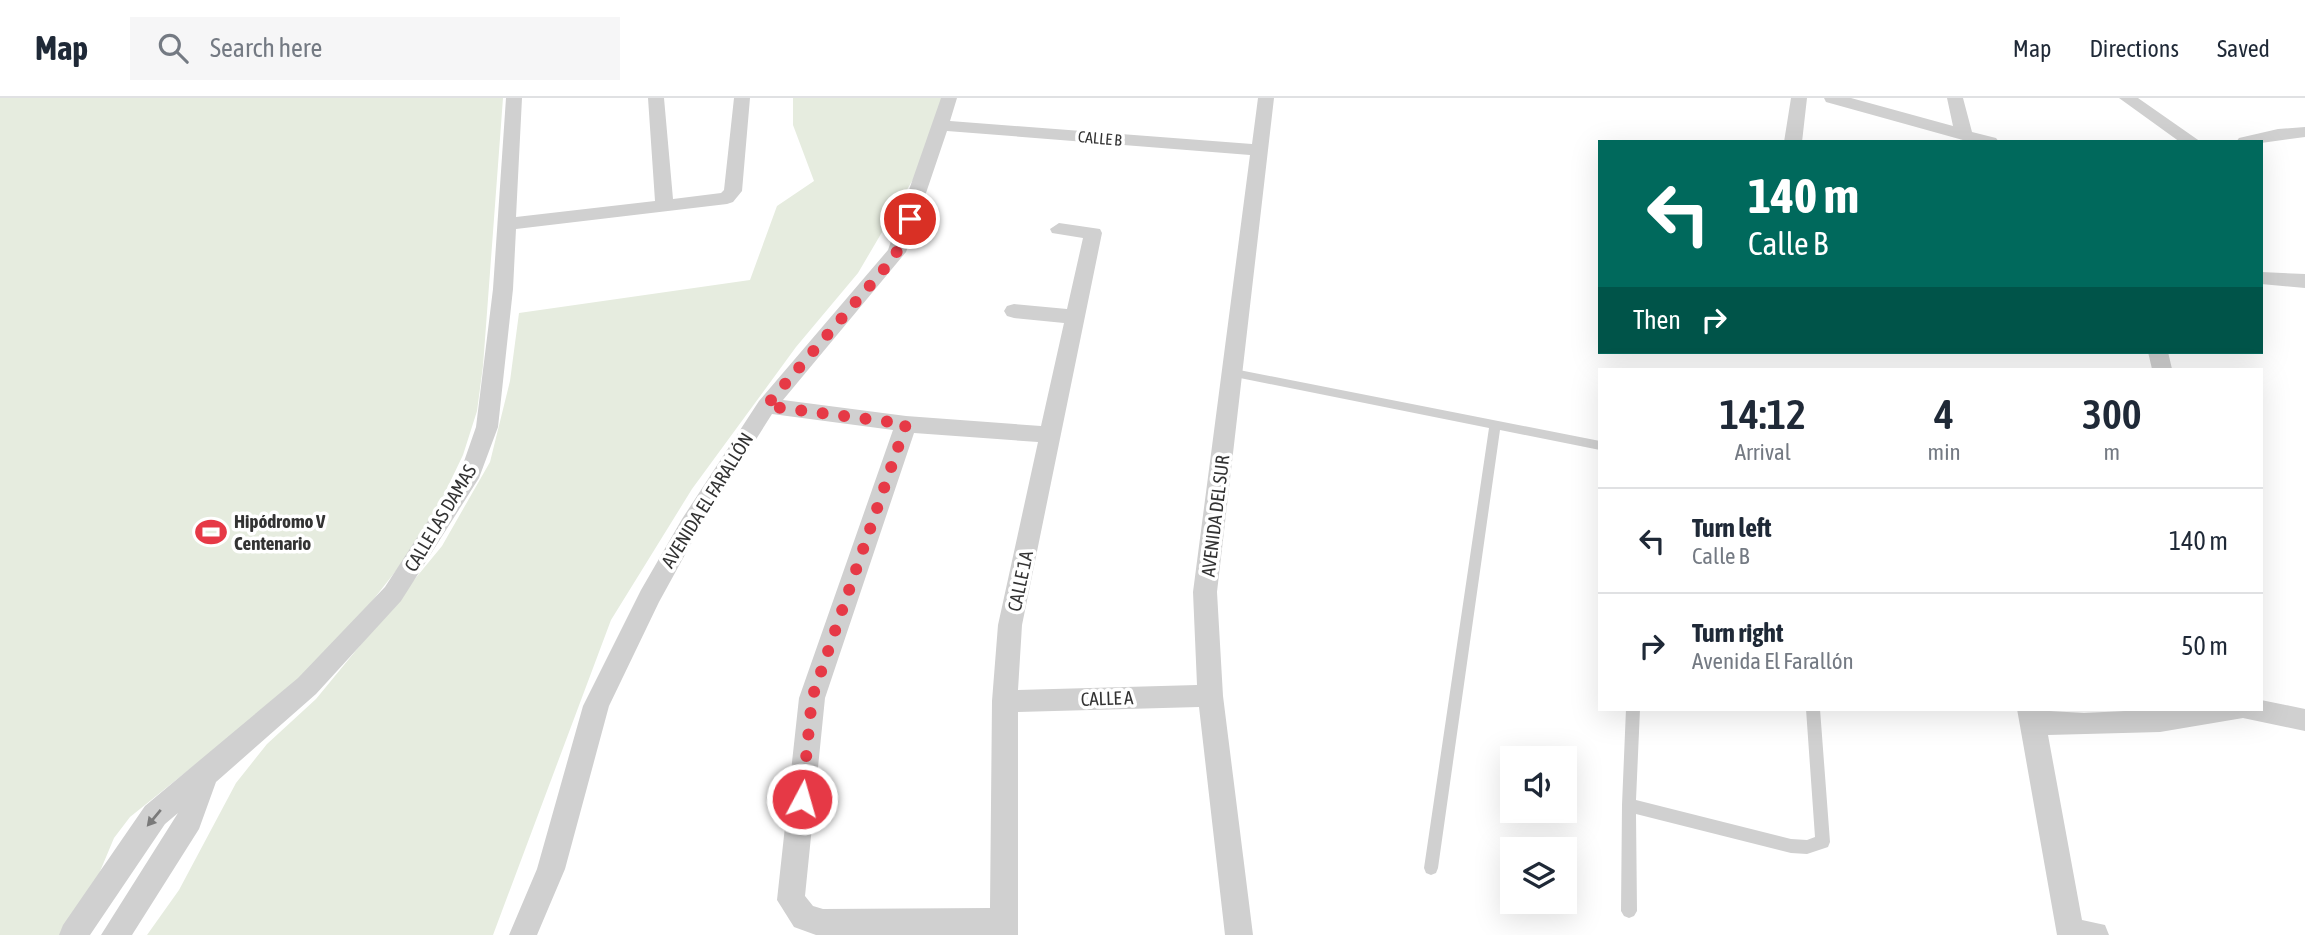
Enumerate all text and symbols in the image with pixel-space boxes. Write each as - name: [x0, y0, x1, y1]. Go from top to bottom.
- search box: [130, 17, 620, 80]
- text: Map: [35, 29, 88, 67]
- icon: search: [154, 29, 192, 67]
- text: Search here: [210, 33, 322, 63]
- text: Map: [2013, 35, 2051, 62]
- text: Directions: [2089, 35, 2179, 62]
- text: Saved: [2217, 35, 2270, 62]
- street label: CALLE B: [1077, 127, 1123, 149]
- text: 140 m: [1748, 167, 1859, 223]
- icon: left: [1633, 168, 1724, 259]
- pin: [880, 189, 940, 249]
- icon: arrive: [891, 200, 929, 238]
- text: Calle B: [1748, 225, 1828, 262]
- icon: right: [1695, 301, 1733, 339]
- text: Then: [1633, 305, 1681, 335]
- text: 14:12: [1720, 390, 1806, 438]
- text: 4: [1934, 390, 1954, 438]
- text: 300: [2082, 390, 2141, 438]
- street label: AVENIDA EL FARALLÓN: [657, 428, 757, 572]
- text: Arrival: [1735, 439, 1791, 465]
- text: min: [1928, 439, 1961, 465]
- text: m: [2104, 439, 2120, 465]
- street label: AVENIDA DEL SUR: [1197, 453, 1233, 578]
- street label: CALLE LAS DAMAS: [400, 461, 480, 575]
- place label: Hipódromo V Centenario: [234, 510, 326, 554]
- text: Turn left: [1692, 513, 1772, 543]
- sports icon: Hipódromo V Centenario: [194, 515, 228, 549]
- icon: left: [1633, 522, 1671, 560]
- text: 140 m: [2169, 526, 2228, 556]
- text: Calle B: [1692, 543, 1750, 569]
- street label: CALLE 1A: [1003, 548, 1037, 613]
- text: Turn right: [1692, 618, 1783, 648]
- icon: right: [1633, 627, 1671, 665]
- text: 50 m: [2181, 631, 2228, 661]
- text: Avenida El Farallón: [1692, 648, 1854, 674]
- street label: CALLE A: [1080, 686, 1134, 710]
- map controls: [1500, 746, 1577, 914]
- button: sound: [1500, 746, 1577, 823]
- position arrow: [765, 762, 839, 836]
- one-way arrow: [147, 809, 162, 827]
- button: layers: [1500, 837, 1577, 914]

